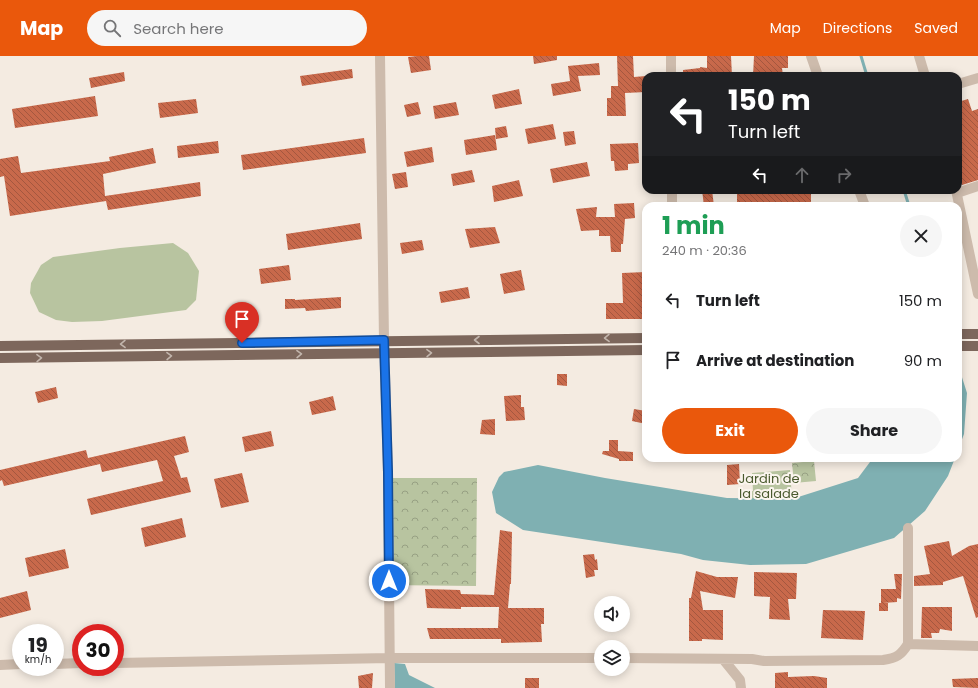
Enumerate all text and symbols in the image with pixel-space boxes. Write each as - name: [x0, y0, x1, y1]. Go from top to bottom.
- search box: [87, 10, 367, 46]
- text: Map: [20, 15, 63, 42]
- icon: search: [101, 17, 123, 39]
- text: Search here: [133, 18, 224, 39]
- text: Map: [770, 18, 801, 38]
- text: Directions: [823, 18, 892, 38]
- text: Saved: [914, 18, 958, 38]
- text: 150 m: [728, 81, 811, 120]
- icon: left: [662, 88, 714, 140]
- text: Turn left: [728, 119, 800, 144]
- icon: left: [749, 164, 771, 186]
- icon: ahead: [791, 164, 813, 186]
- icon: right: [833, 164, 855, 186]
- text: 1 min: [662, 209, 725, 242]
- button: close: [900, 215, 942, 257]
- text: 240 m · 20:36: [662, 241, 747, 260]
- icon: left: [662, 289, 684, 311]
- text: Turn left: [696, 290, 760, 311]
- text: 150 m: [899, 290, 942, 311]
- pin: [225, 302, 259, 343]
- icon: arrive: [231, 308, 253, 330]
- one-way arrow: [604, 334, 610, 342]
- one-way arrow: [474, 335, 480, 344]
- one-way arrow: [120, 340, 126, 348]
- one-way arrow: [426, 349, 432, 357]
- icon: arrive: [662, 349, 684, 371]
- one-way arrow: [296, 350, 302, 358]
- text: Arrive at destination: [696, 350, 854, 371]
- text: 90 m: [904, 350, 942, 371]
- one-way arrow: [166, 352, 172, 360]
- one-way arrow: [36, 354, 42, 362]
- button: Exit: [662, 408, 798, 454]
- button: Share: [806, 408, 942, 454]
- park label: Jardin de la salade: [738, 469, 800, 503]
- position arrow: [368, 560, 410, 602]
- map controls: [594, 596, 630, 676]
- button: sound: [594, 596, 630, 632]
- speed limit sign: 30: [72, 624, 124, 676]
- text: 19: [28, 631, 48, 659]
- button: layers: [594, 640, 630, 676]
- text: km/h: [25, 652, 51, 667]

